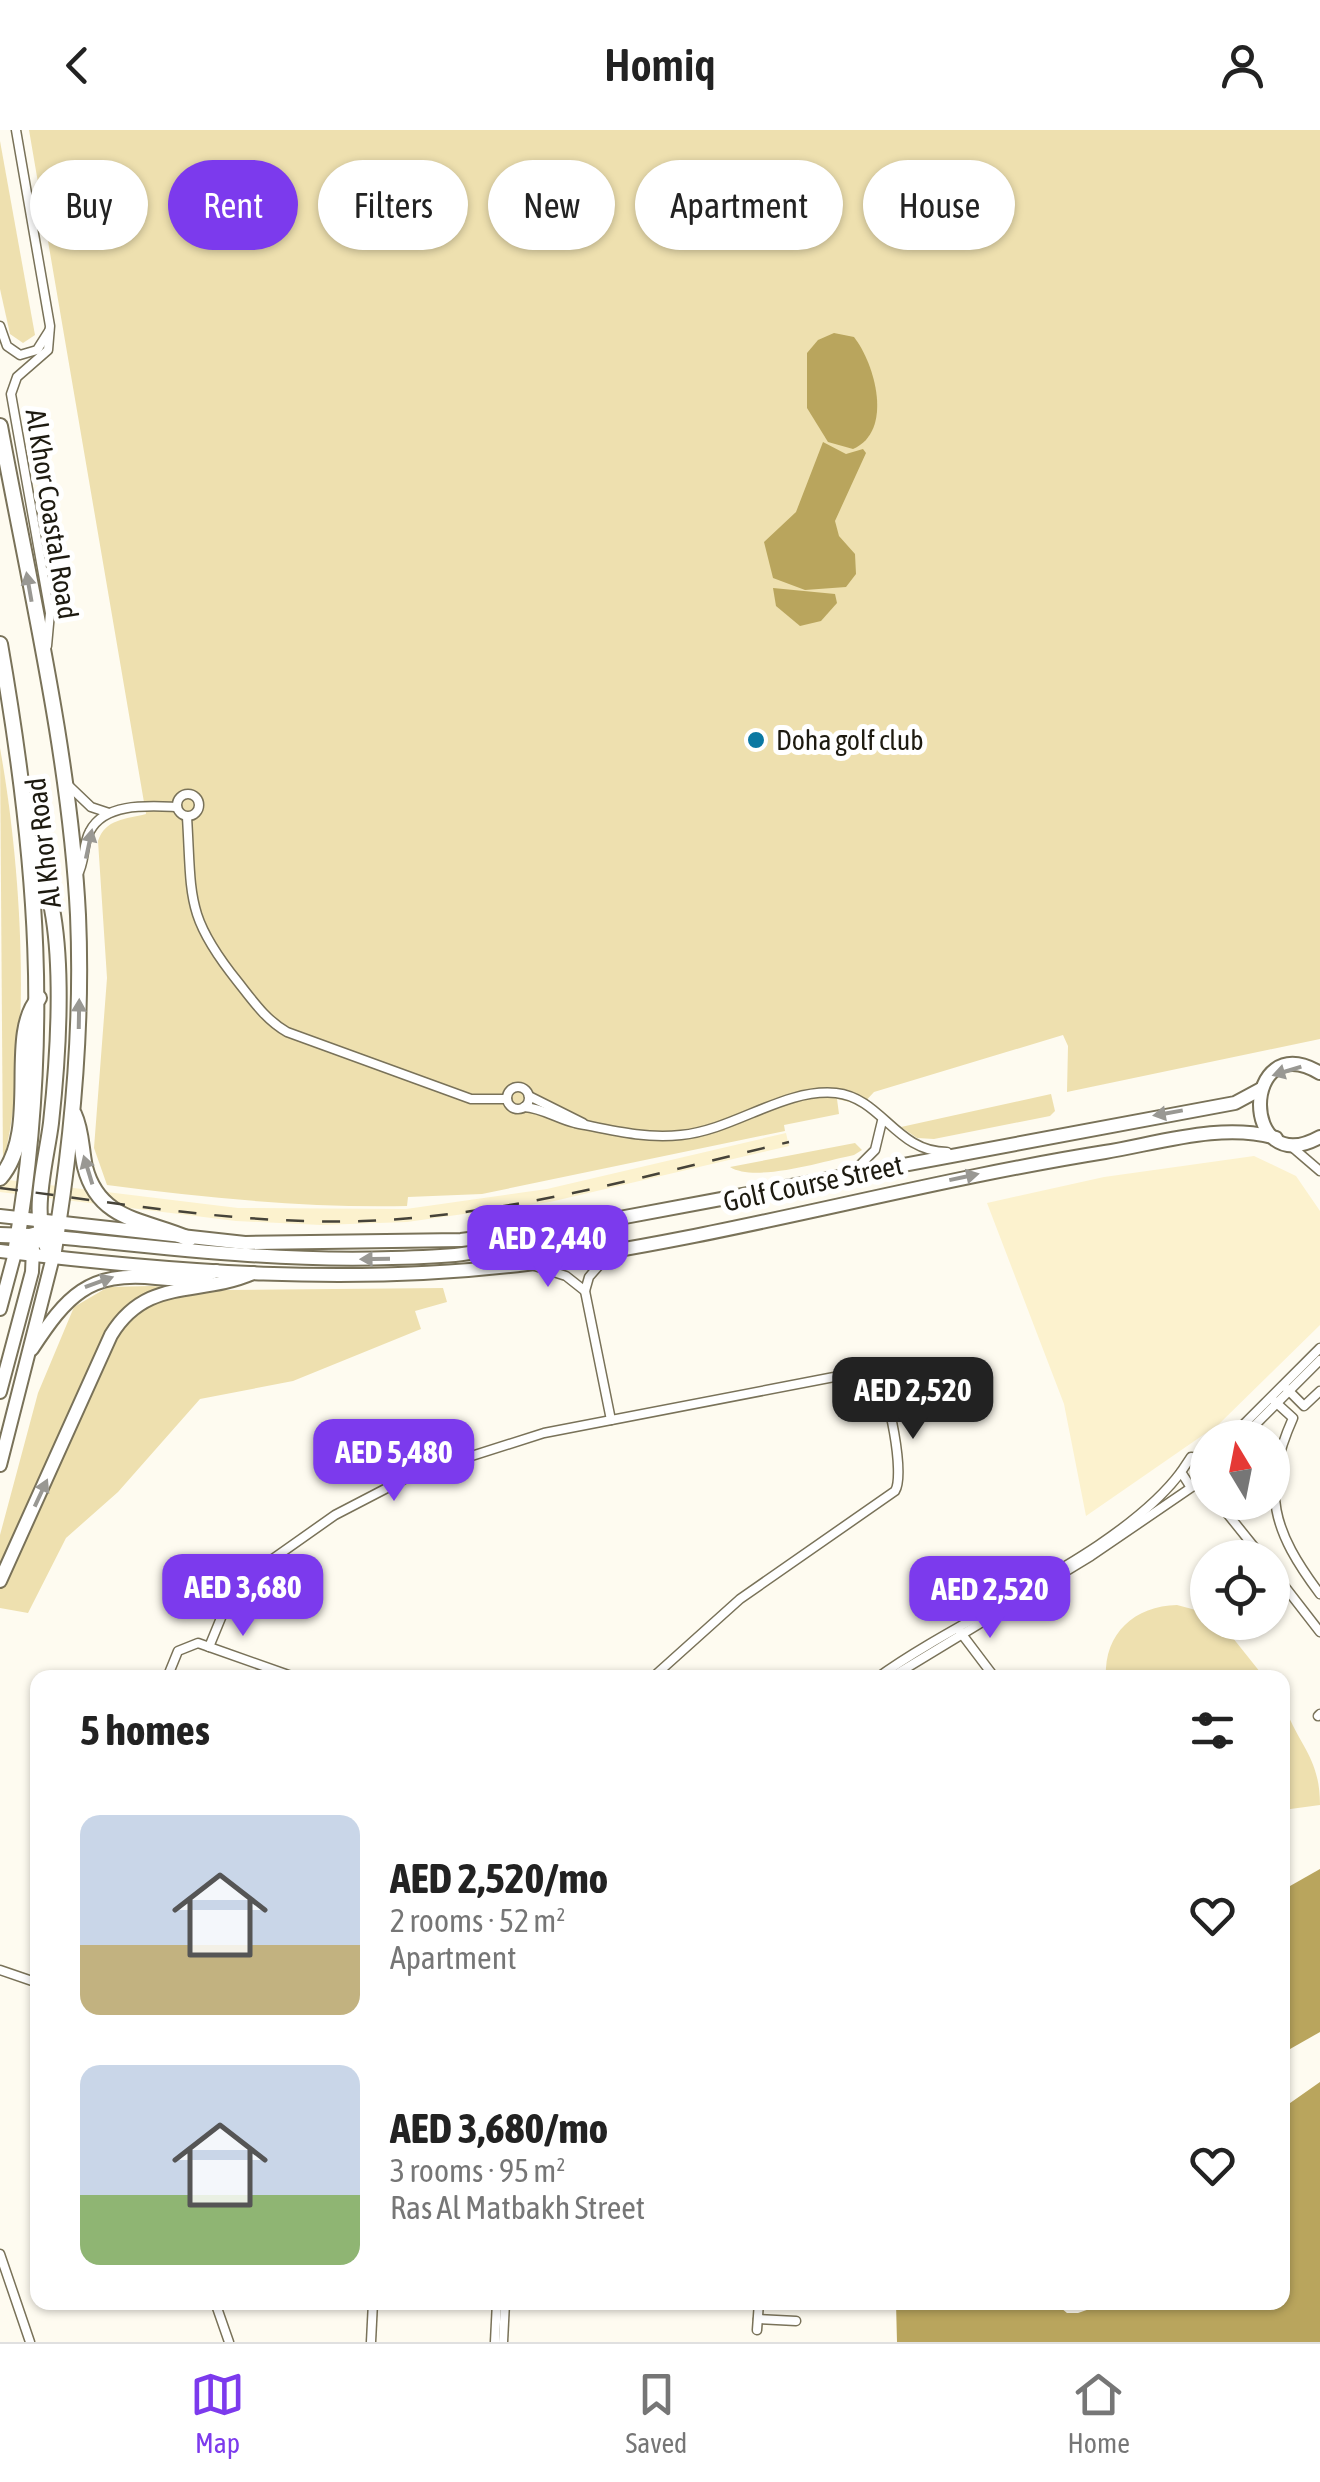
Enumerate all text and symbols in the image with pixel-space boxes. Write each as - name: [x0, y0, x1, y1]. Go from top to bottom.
- icon: back: [50, 38, 105, 93]
- icon: person: [1215, 38, 1270, 93]
- text: Homiq: [604, 39, 716, 91]
- chip: Buy: [30, 160, 148, 250]
- chip: Rent: [168, 160, 298, 250]
- chip: Filters: [318, 160, 468, 250]
- chip: New: [488, 160, 615, 250]
- chip: Apartment: [635, 160, 843, 250]
- chip: House: [863, 160, 1015, 250]
- street label: Al Khor Coastal Road: [20, 407, 84, 621]
- one-way arrow: [21, 571, 36, 602]
- place label: Doha golf club: [776, 724, 923, 756]
- marker: Doha golf club: [745, 729, 767, 751]
- street label: Al Khor Road: [19, 776, 67, 910]
- one-way arrow: [81, 828, 97, 859]
- one-way arrow: [71, 998, 87, 1030]
- one-way arrow: [1271, 1064, 1301, 1079]
- one-way arrow: [1152, 1106, 1183, 1121]
- street label: Golf Course Street: [720, 1148, 906, 1218]
- one-way arrow: [80, 1154, 95, 1184]
- one-way arrow: [949, 1168, 980, 1184]
- pin: AED 2,440: [434, 1205, 662, 1290]
- text: AED 2,440: [489, 1219, 607, 1256]
- one-way arrow: [359, 1251, 391, 1267]
- one-way arrow: [84, 1274, 114, 1289]
- pin: AED 2,520: [799, 1357, 1027, 1442]
- text: AED 2,520: [854, 1371, 972, 1408]
- pin: AED 5,480: [280, 1419, 508, 1504]
- north arrow: [1190, 1420, 1290, 1520]
- map controls: [1190, 1420, 1290, 1640]
- text: AED 5,480: [335, 1433, 453, 1470]
- one-way arrow: [33, 1478, 50, 1507]
- button: locate: [1190, 1540, 1290, 1640]
- pin: AED 3,680: [129, 1554, 357, 1639]
- pin: AED 2,520: [876, 1556, 1104, 1641]
- text: AED 3,680: [184, 1568, 302, 1605]
- text: AED 2,520: [931, 1570, 1049, 1607]
- icon: filters: [1185, 1703, 1240, 1758]
- text: 5 homes: [80, 1706, 210, 1754]
- text: AED 2,520/mo: [390, 1854, 608, 1902]
- icon: home: [160, 1855, 280, 1975]
- icon: heart: [1185, 1888, 1240, 1943]
- text: 2 rooms · 52 m²: [390, 1902, 565, 1939]
- text: Apartment: [390, 1939, 516, 1976]
- text: AED 3,680/mo: [390, 2104, 608, 2152]
- icon: home: [160, 2105, 280, 2225]
- icon: heart: [1185, 2138, 1240, 2193]
- text: 3 rooms · 95 m²: [390, 2152, 565, 2189]
- text: Ras Al Matbakh Street: [390, 2189, 645, 2226]
- tab: Map: [190, 2367, 245, 2459]
- tab: Saved: [625, 2367, 687, 2459]
- tab: Home: [1068, 2367, 1130, 2459]

